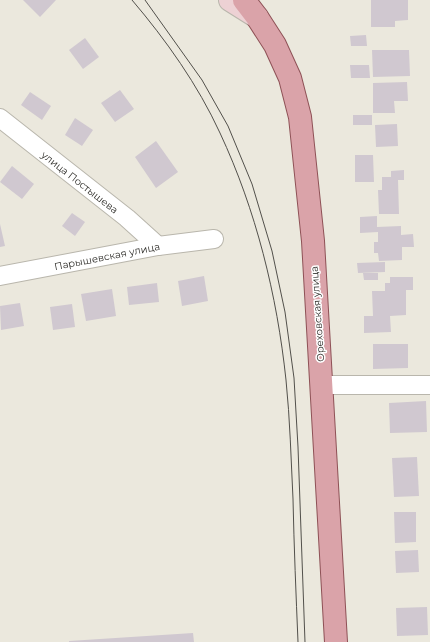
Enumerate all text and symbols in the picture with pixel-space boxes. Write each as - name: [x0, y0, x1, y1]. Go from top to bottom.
- street label: улица Постышева: [38, 148, 121, 216]
- street label: Парышевская улица: [53, 240, 161, 273]
- street label: Ореховская улица: [308, 266, 327, 362]

